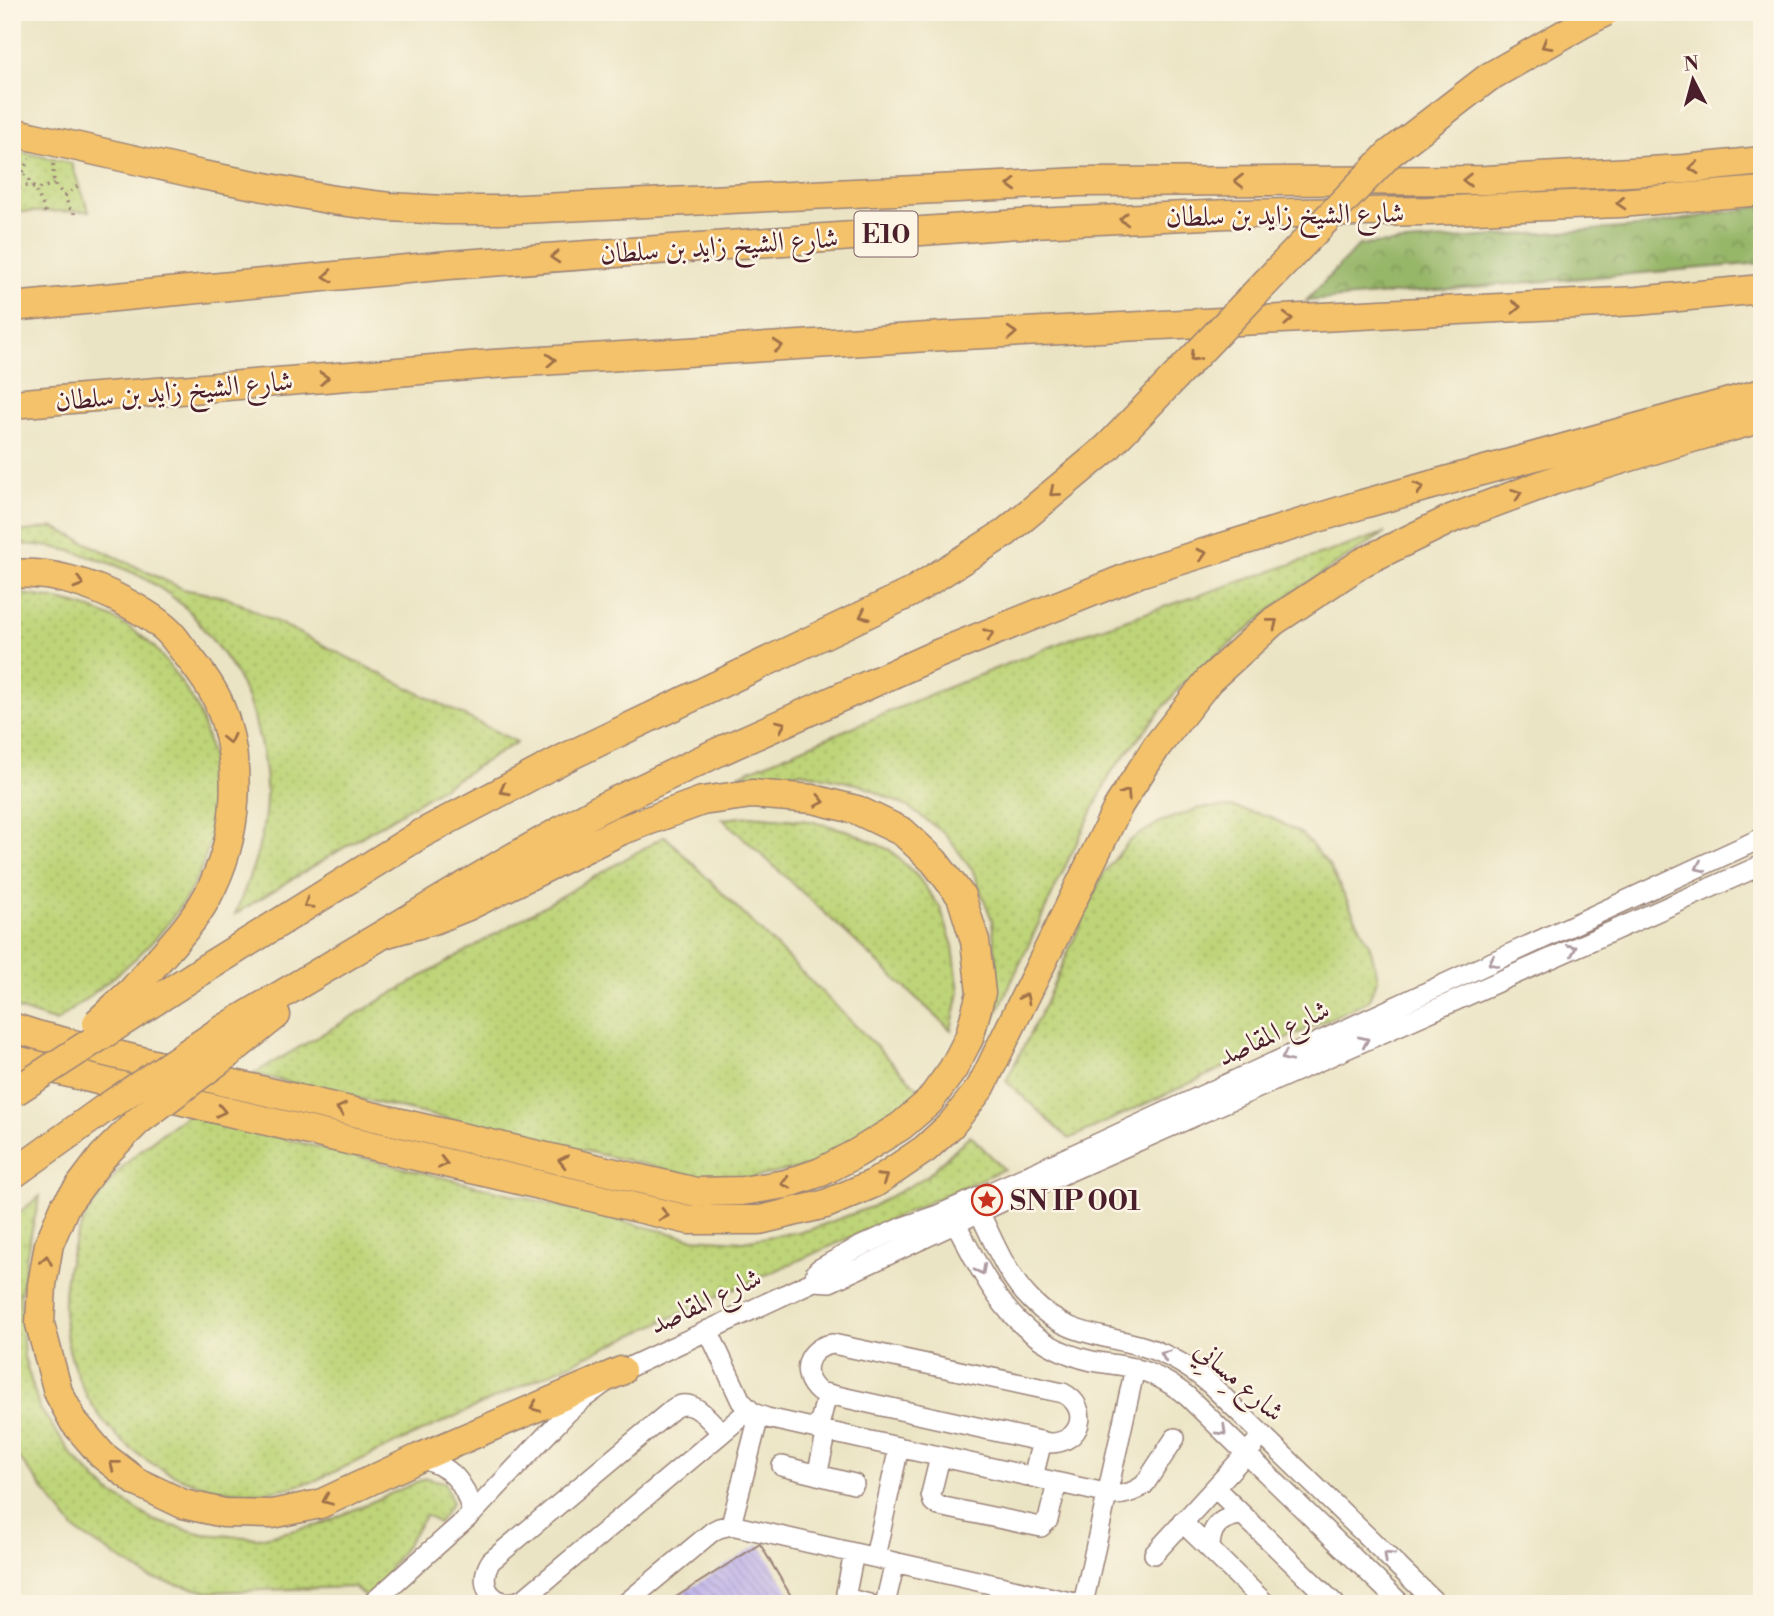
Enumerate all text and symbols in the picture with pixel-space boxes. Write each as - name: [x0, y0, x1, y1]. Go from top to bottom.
- one-way arrow: [1540, 37, 1553, 50]
- north arrow: [1658, 46, 1728, 116]
- text: N: [1683, 51, 1700, 77]
- one-way arrow: [1688, 160, 1699, 175]
- one-way arrow: [1461, 172, 1471, 188]
- one-way arrow: [1233, 173, 1244, 189]
- one-way arrow: [1006, 178, 1017, 193]
- one-way arrow: [1615, 195, 1626, 210]
- street label: شارع الشيخ زايد بن سلطان: [1165, 196, 1405, 241]
- road number: E10: [854, 212, 917, 256]
- one-way arrow: [1118, 212, 1129, 227]
- street label: شارع الشيخ زايد بن سلطان: [599, 221, 840, 278]
- one-way arrow: [549, 249, 560, 264]
- one-way arrow: [322, 268, 333, 283]
- one-way arrow: [1510, 300, 1521, 315]
- one-way arrow: [1283, 311, 1294, 326]
- one-way arrow: [1007, 325, 1018, 340]
- one-way arrow: [773, 339, 784, 354]
- one-way arrow: [1190, 349, 1202, 362]
- one-way arrow: [546, 353, 557, 368]
- street label: شارع الشيخ زايد بن سلطان: [54, 364, 295, 425]
- one-way arrow: [319, 371, 330, 386]
- one-way arrow: [1413, 482, 1425, 496]
- one-way arrow: [1050, 484, 1063, 496]
- one-way arrow: [1510, 489, 1522, 503]
- one-way arrow: [1195, 547, 1207, 562]
- one-way arrow: [73, 575, 85, 590]
- one-way arrow: [859, 607, 871, 621]
- one-way arrow: [1266, 618, 1278, 631]
- one-way arrow: [982, 628, 994, 642]
- one-way arrow: [773, 719, 786, 733]
- one-way arrow: [220, 733, 235, 745]
- one-way arrow: [499, 782, 512, 795]
- one-way arrow: [1117, 789, 1130, 802]
- one-way arrow: [814, 793, 826, 808]
- one-way arrow: [1695, 858, 1707, 872]
- one-way arrow: [302, 896, 315, 909]
- one-way arrow: [1565, 943, 1578, 957]
- one-way arrow: [1488, 953, 1500, 967]
- street label: شارع المقاصد: [1212, 992, 1338, 1079]
- one-way arrow: [1016, 993, 1030, 1005]
- one-way arrow: [1357, 1035, 1370, 1049]
- one-way arrow: [1281, 1048, 1293, 1062]
- one-way arrow: [215, 1102, 227, 1117]
- one-way arrow: [335, 1103, 347, 1117]
- one-way arrow: [437, 1154, 449, 1169]
- one-way arrow: [557, 1154, 569, 1169]
- one-way arrow: [875, 1173, 888, 1186]
- one-way arrow: [780, 1175, 792, 1189]
- place icon: SN IP 001: [970, 1183, 1004, 1217]
- place label: SN IP 001: [1010, 1184, 1141, 1219]
- one-way arrow: [658, 1206, 670, 1221]
- one-way arrow: [38, 1254, 53, 1266]
- street label: شارع المقاصد: [644, 1260, 770, 1347]
- one-way arrow: [973, 1263, 986, 1276]
- street label: شارع مِسانِي: [1182, 1332, 1291, 1435]
- one-way arrow: [1160, 1349, 1173, 1363]
- one-way arrow: [530, 1399, 542, 1413]
- one-way arrow: [1214, 1422, 1227, 1435]
- one-way arrow: [109, 1460, 122, 1473]
- one-way arrow: [322, 1492, 335, 1506]
- one-way arrow: [1383, 1552, 1396, 1565]

